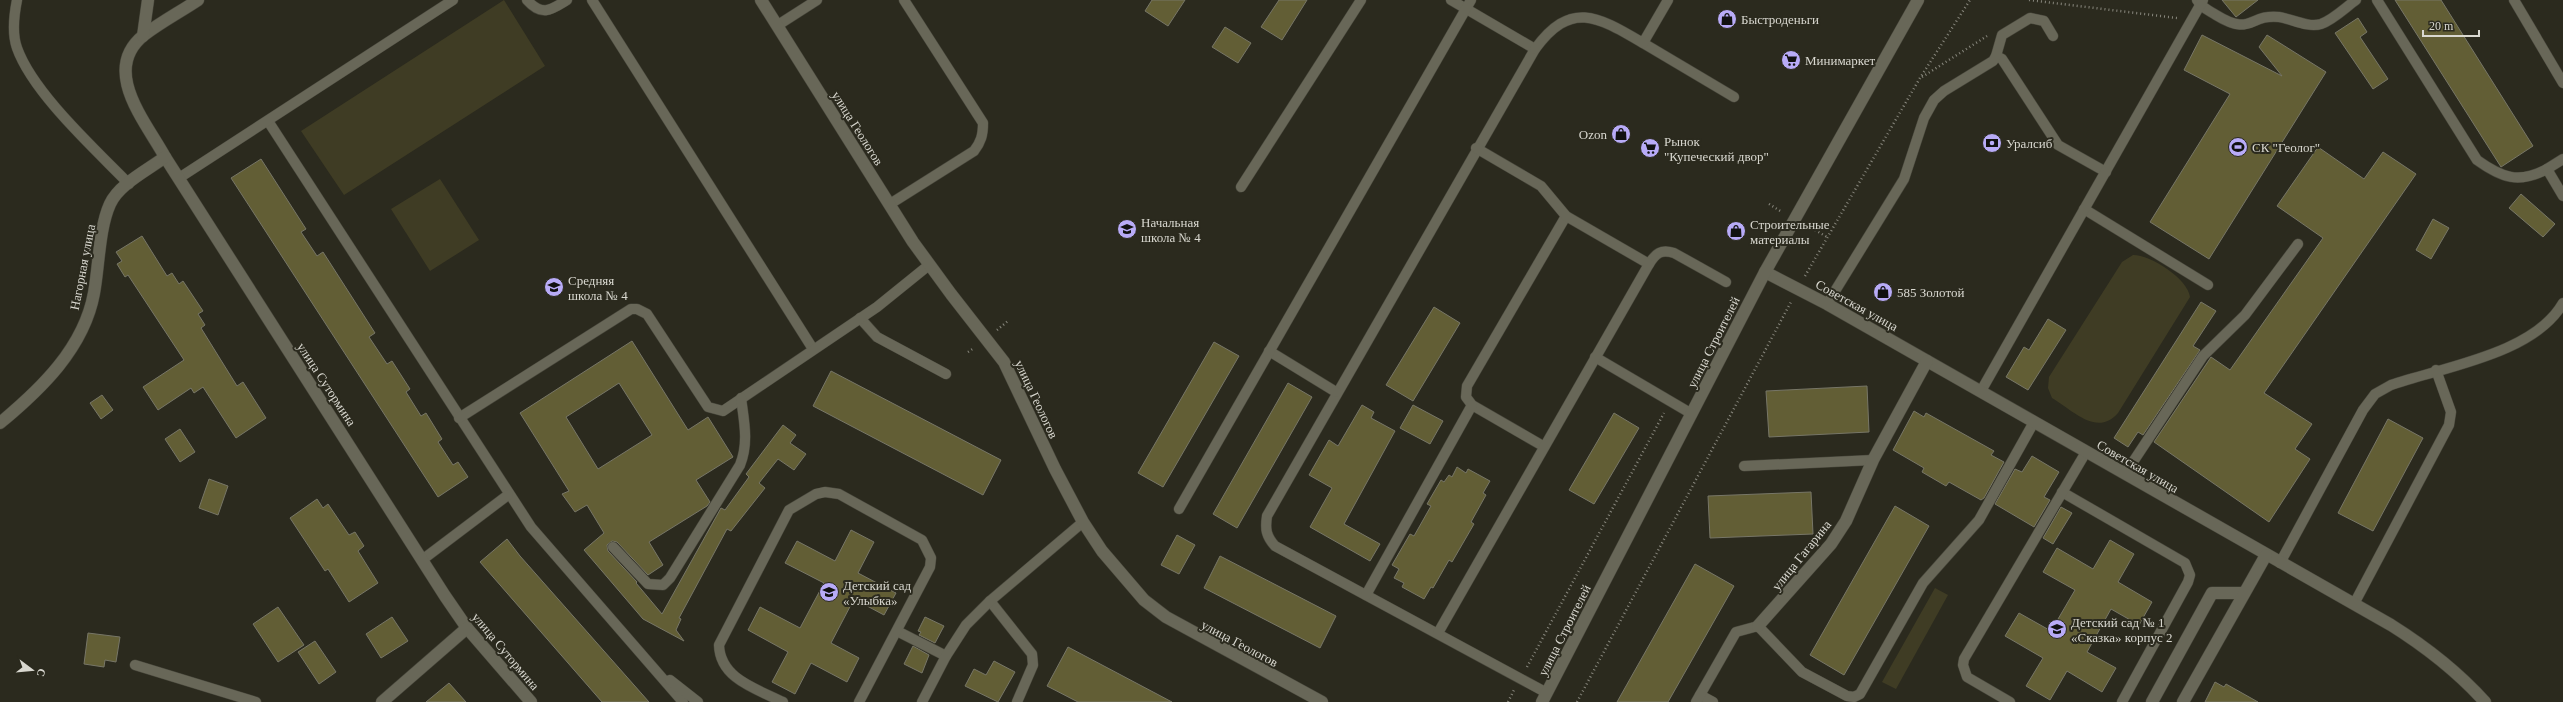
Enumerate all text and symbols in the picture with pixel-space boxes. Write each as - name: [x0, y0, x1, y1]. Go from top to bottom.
- shop icon: Быстроденьги: [1716, 8, 1738, 30]
- place label: Быстроденьги: [1741, 12, 1819, 27]
- scale bar: [2423, 12, 2479, 38]
- text: 20 m: [2429, 19, 2454, 33]
- supermarket icon: Минимаркет: [1780, 49, 1802, 71]
- place label: Минимаркет: [1805, 53, 1876, 68]
- street label: улица Геологов: [829, 88, 886, 168]
- shop icon: Ozon: [1610, 123, 1632, 145]
- place label: Ozon: [1579, 127, 1607, 142]
- bank icon: Уралсиб: [1981, 132, 2003, 154]
- place label: Рынок "Купеческий двор": [1664, 134, 1769, 164]
- place label: Уралсиб: [2006, 136, 2053, 151]
- sports icon: СК "Геолог": [2227, 136, 2249, 158]
- supermarket icon: Рынок "Купеческий двор": [1639, 137, 1661, 159]
- place label: СК "Геолог": [2252, 140, 2320, 155]
- place label: Начальная школа № 4: [1141, 215, 1201, 245]
- place label: Строительные материалы: [1750, 217, 1830, 247]
- school or university icon: Начальная школа № 4: [1116, 218, 1138, 240]
- shop icon: Строительные материалы: [1725, 220, 1747, 242]
- street label: Нагорная улица: [67, 223, 98, 311]
- place label: Средняя школа № 4: [568, 273, 628, 303]
- school or university icon: Средняя школа № 4: [543, 276, 565, 298]
- street label: Советская улица: [1813, 277, 1901, 334]
- shop icon: 585 Золотой: [1872, 281, 1894, 303]
- place label: 585 Золотой: [1897, 285, 1964, 300]
- street label: улица Строителей: [1684, 294, 1743, 390]
- street label: улица Сутормина: [294, 340, 359, 429]
- street label: улица Геологов: [1012, 358, 1061, 441]
- street label: Советская улица: [2094, 437, 2181, 496]
- street label: улица Гагарина: [1769, 517, 1834, 593]
- place label: Детский сад «Улыбка»: [843, 578, 912, 608]
- school or university icon: Детский сад «Улыбка»: [818, 581, 840, 603]
- street label: улица Строителей: [1535, 582, 1594, 678]
- street label: улица Сутормина: [469, 610, 542, 693]
- place label: Детский сад № 1 «Сказка» корпус 2: [2071, 615, 2172, 645]
- street label: улица Геологов: [1199, 617, 1281, 670]
- school or university icon: Детский сад № 1 «Сказка» корпус 2: [2046, 618, 2068, 640]
- north arrow: [12, 650, 52, 690]
- text: С: [35, 667, 48, 678]

